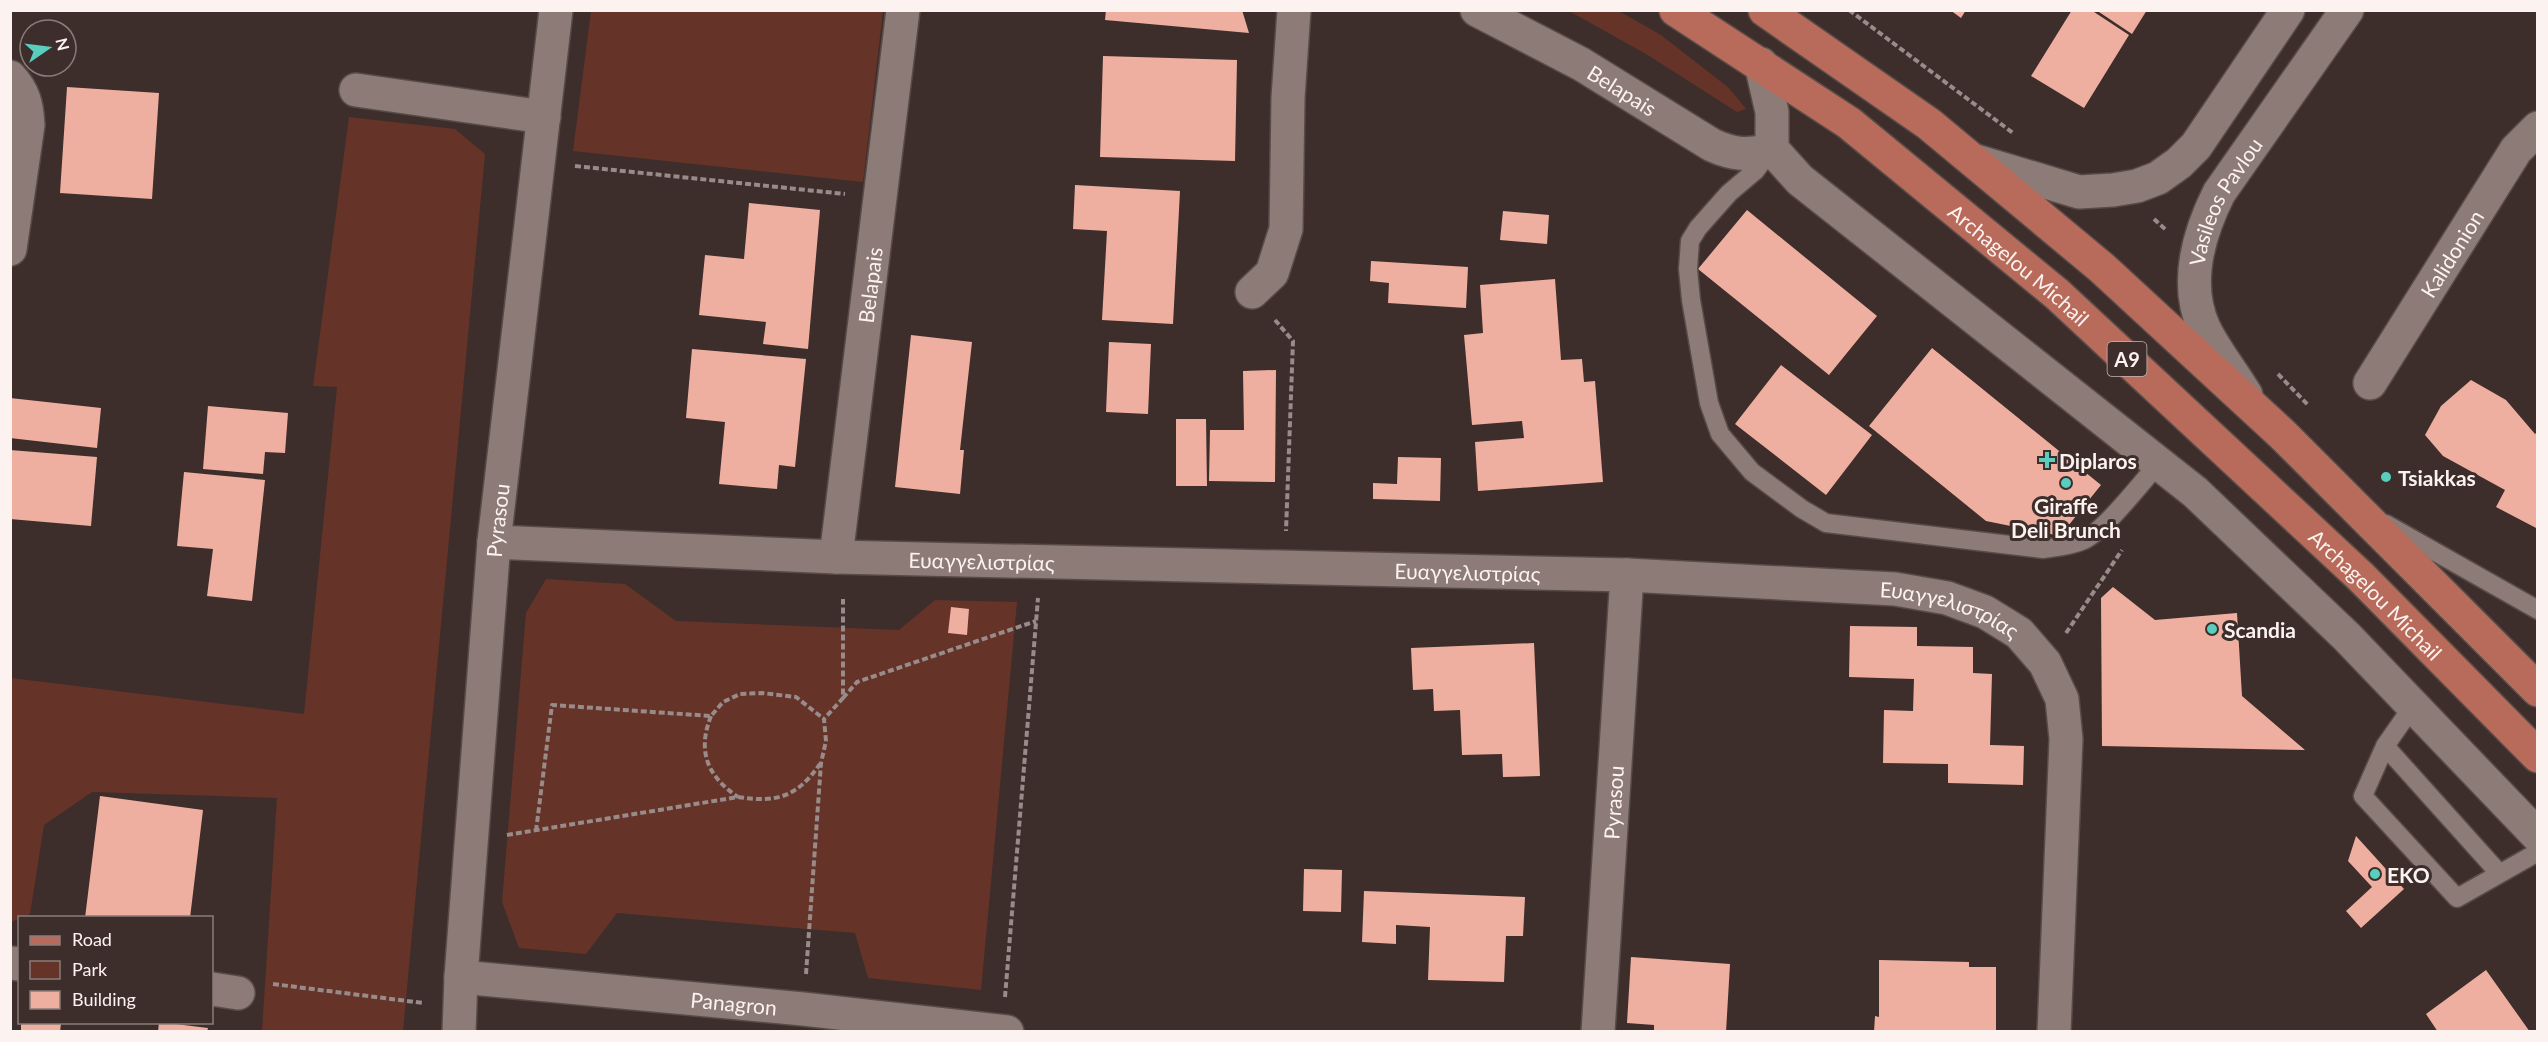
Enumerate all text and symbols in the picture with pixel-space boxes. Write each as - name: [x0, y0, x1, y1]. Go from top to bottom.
- north arrow: [18, 18, 78, 78]
- text: N: [52, 36, 74, 53]
- street label: Belapais: [1584, 59, 1662, 120]
- street label: Vasileos Pavlou: [2183, 132, 2267, 267]
- street label: Archagelou Michail: [1944, 198, 2095, 330]
- street label: Kalidonion: [2415, 205, 2488, 302]
- street label: Belapais: [852, 246, 886, 324]
- road number: A9: [2108, 342, 2146, 376]
- place label: Diplaros: [2059, 448, 2137, 473]
- marker: Diplaros: [2040, 453, 2054, 467]
- place label: Tsiakkas: [2398, 465, 2476, 490]
- marker: Tsiakkas: [2379, 470, 2393, 484]
- marker: Giraffe Deli Brunch: [2059, 476, 2073, 490]
- street label: Pyrasou: [480, 482, 513, 558]
- place label: Giraffe Deli Brunch: [2011, 493, 2121, 542]
- street label: Archagelou Michail: [2305, 523, 2448, 665]
- street label: Ευαγγελιστρίας: [908, 546, 1055, 574]
- street label: Ευαγγελιστρίας: [1394, 557, 1541, 586]
- street label: Ευαγγελιστρίας: [1879, 576, 2024, 643]
- place label: Scandia: [2224, 617, 2296, 642]
- marker: Scandia: [2205, 622, 2219, 636]
- street label: Pyrasou: [1598, 765, 1627, 840]
- place label: EKO: [2387, 862, 2430, 887]
- marker: EKO: [2368, 867, 2382, 881]
- legend: [18, 916, 213, 1024]
- text: Road: [72, 928, 112, 950]
- text: Park: [72, 958, 108, 980]
- street label: Panagron: [690, 986, 778, 1019]
- text: Building: [72, 988, 136, 1010]

